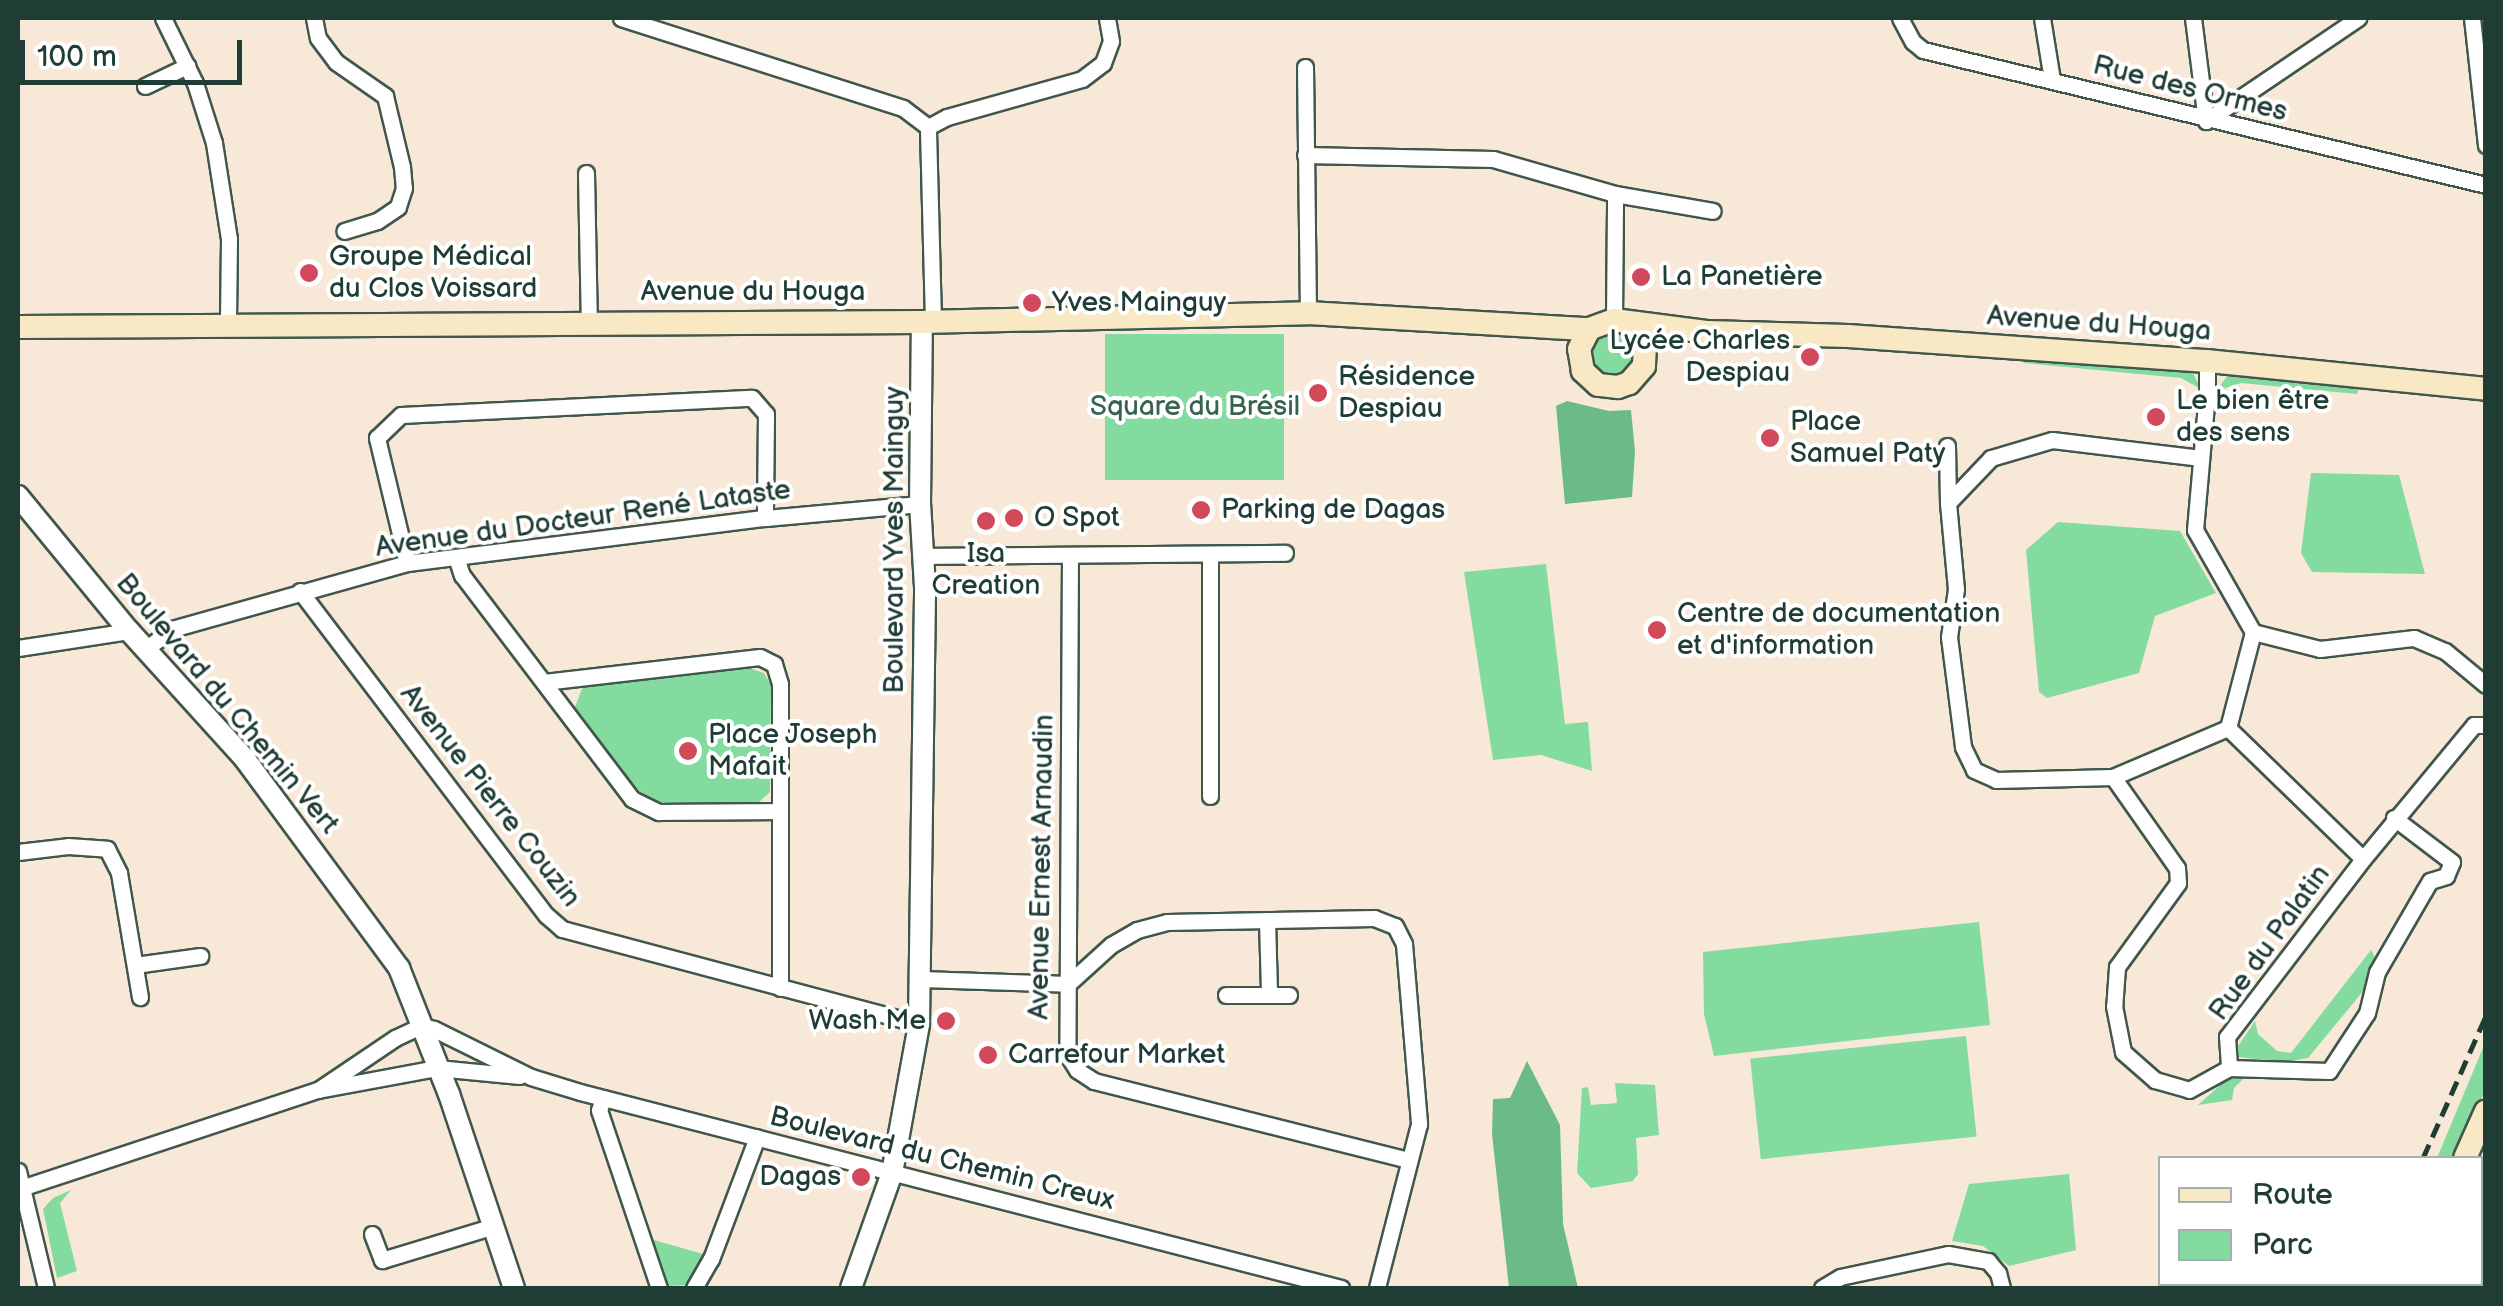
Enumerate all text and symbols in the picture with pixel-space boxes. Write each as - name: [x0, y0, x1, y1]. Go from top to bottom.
- scale bar: [25, 20, 248, 82]
- text: 100 m: [37, 39, 117, 75]
- street label: Rue des Ormes: [2089, 49, 2291, 129]
- place label: Groupe Médical du Clos Voissard: [329, 240, 538, 306]
- place label: La Panetière: [1661, 260, 1823, 294]
- marker: Groupe Médical du Clos Voissard: [298, 262, 320, 284]
- marker: La Panetière: [1630, 266, 1652, 288]
- street label: Avenue du Houga: [641, 275, 865, 309]
- place label: Yves Mainguy: [1052, 286, 1226, 320]
- marker: Yves Mainguy: [1021, 292, 1043, 314]
- street label: Avenue du Houga: [1986, 299, 2212, 349]
- place label: Lycée Charles Despiau: [1609, 324, 1790, 390]
- marker: Lycée Charles Despiau: [1799, 346, 1821, 368]
- place label: Résidence Despiau: [1338, 360, 1475, 426]
- marker: Résidence Despiau: [1307, 382, 1329, 404]
- place label: Le bien être des sens: [2176, 384, 2329, 450]
- street label: Boulevard Yves Mainguy: [878, 385, 912, 695]
- park label: Square du Brésil: [1090, 390, 1300, 424]
- place label: Place Samuel Paty: [1790, 405, 1945, 471]
- marker: Le bien être des sens: [2145, 406, 2167, 428]
- marker: Place Samuel Paty: [1759, 427, 1781, 449]
- street label: Avenue du Docteur René Lataste: [373, 473, 793, 565]
- place label: Parking de Dagas: [1221, 493, 1445, 527]
- marker: Parking de Dagas: [1190, 499, 1212, 521]
- place label: O Spot: [1034, 501, 1120, 535]
- marker: O Spot: [1003, 507, 1025, 529]
- marker: Isa Creation: [975, 510, 997, 532]
- place label: Isa Creation: [932, 537, 1040, 603]
- street label: Boulevard du Chemin Vert: [108, 567, 346, 841]
- place label: Centre de documentation et d'information: [1677, 597, 2000, 663]
- marker: Centre de documentation et d'information: [1646, 619, 1668, 641]
- street label: Avenue Pierre Couzin: [393, 678, 587, 914]
- street label: Avenue Ernest Arnaudin: [1023, 714, 1061, 1020]
- place label: Place Joseph Mafait: [708, 718, 879, 784]
- marker: Place Joseph Mafait: [677, 740, 699, 762]
- street label: Rue du Palatin: [2202, 859, 2338, 1027]
- place label: Wash Me: [809, 1004, 926, 1038]
- marker: Wash Me: [935, 1010, 957, 1032]
- place label: Carrefour Market: [1008, 1038, 1225, 1072]
- marker: Carrefour Market: [977, 1044, 999, 1066]
- street label: Boulevard du Chemin Creux: [766, 1100, 1118, 1218]
- legend: [2158, 1156, 2483, 1286]
- place label: Dagas: [759, 1160, 841, 1194]
- marker: Dagas: [850, 1166, 872, 1188]
- text: Route: [2252, 1177, 2333, 1213]
- text: Parc: [2252, 1227, 2313, 1263]

